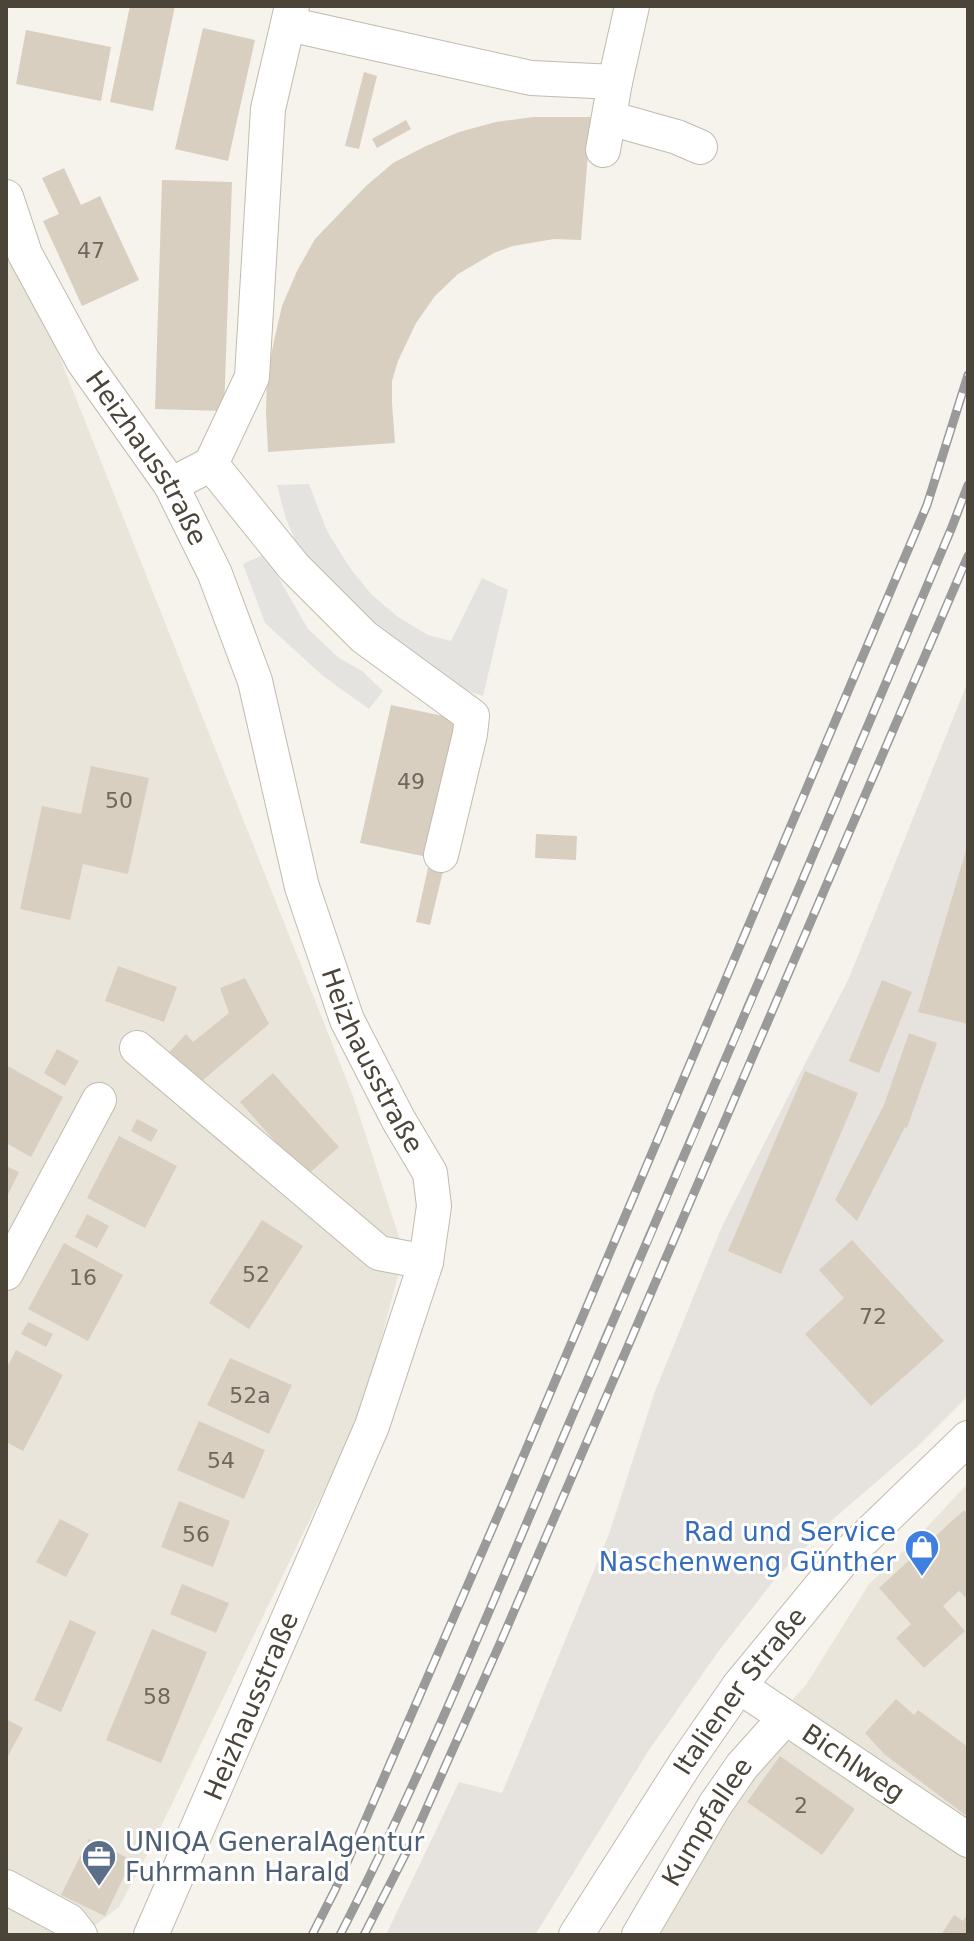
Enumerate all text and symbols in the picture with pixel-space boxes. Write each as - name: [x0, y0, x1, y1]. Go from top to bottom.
- house number: 47: [77, 238, 105, 263]
- street label: Heizhausstraße: [80, 365, 213, 550]
- house number: 49: [397, 769, 425, 794]
- house number: 50: [105, 788, 133, 813]
- street label: Heizhausstraße: [316, 964, 429, 1158]
- house number: 52: [242, 1262, 270, 1287]
- house number: 16: [69, 1265, 97, 1290]
- house number: 72: [859, 1304, 887, 1329]
- house number: 52a: [229, 1383, 271, 1408]
- house number: 54: [207, 1448, 235, 1473]
- place label: Rad und Service Naschenweng Günther: [599, 1517, 896, 1577]
- house number: 56: [182, 1522, 210, 1547]
- shop icon: Rad und Service Naschenweng Günther: [903, 1528, 941, 1578]
- street label: Italiener Straße: [667, 1601, 812, 1780]
- street label: Heizhausstraße: [198, 1607, 304, 1805]
- house number: 58: [143, 1684, 171, 1709]
- street label: Bichlweg: [797, 1718, 910, 1808]
- street label: Kumpfallee: [656, 1752, 758, 1891]
- house number: 2: [794, 1793, 808, 1818]
- place label: UNIQA GeneralAgentur Fuhrmann Harald: [125, 1827, 425, 1887]
- office icon: UNIQA GeneralAgentur Fuhrmann Harald: [80, 1838, 118, 1888]

